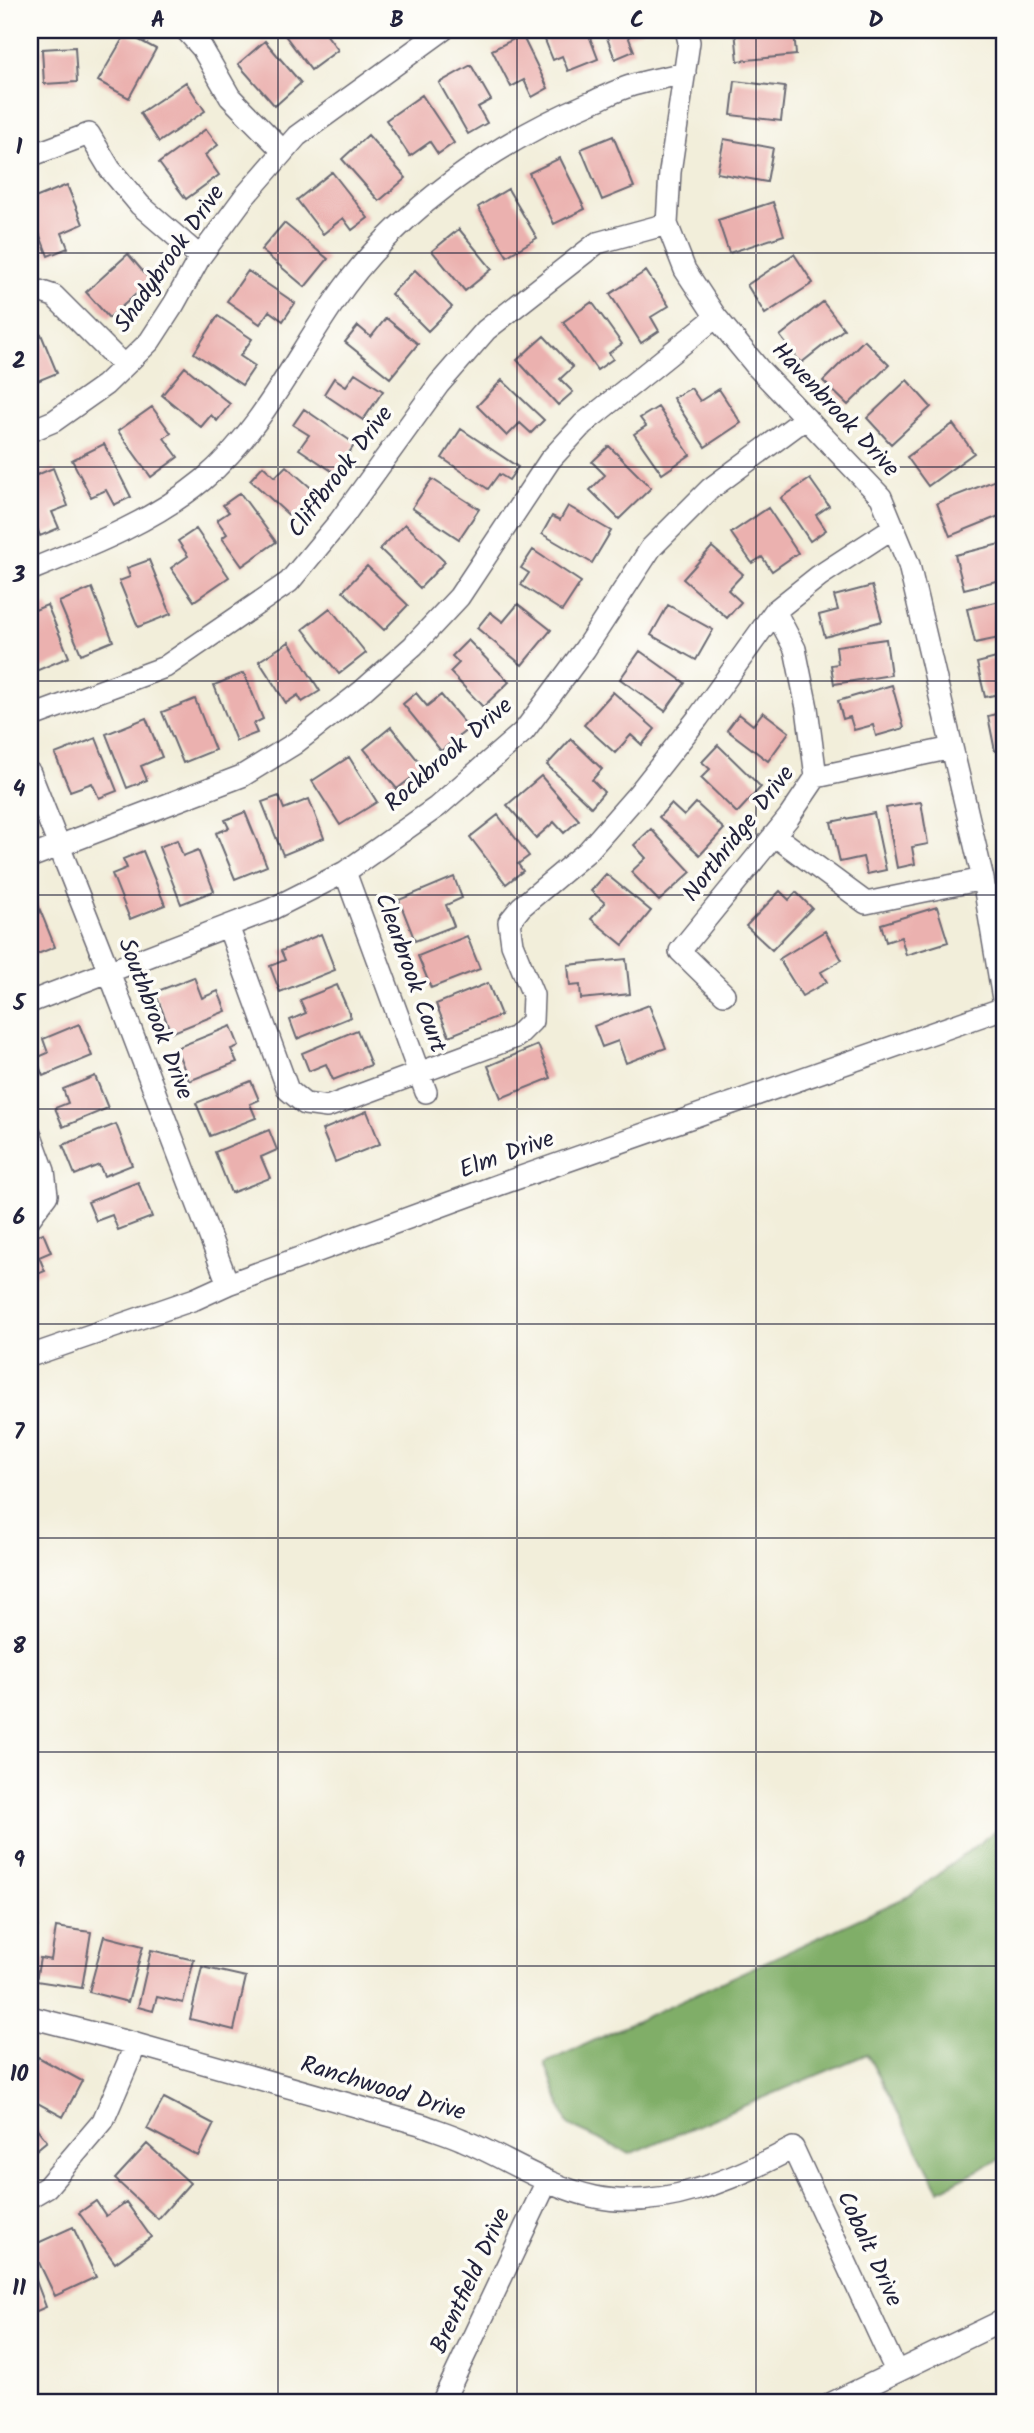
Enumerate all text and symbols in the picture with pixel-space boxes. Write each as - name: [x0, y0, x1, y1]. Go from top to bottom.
- text: A: [151, 3, 165, 39]
- text: B: [390, 3, 404, 39]
- text: C: [630, 3, 644, 39]
- text: D: [868, 3, 884, 39]
- text: 1: [16, 130, 23, 166]
- street label: Shadybrook Drive: [104, 177, 236, 341]
- street label: Havenbrook Drive: [761, 333, 909, 487]
- text: 2: [12, 344, 26, 380]
- street label: Cliffbrook Drive: [278, 397, 404, 547]
- text: 3: [12, 558, 26, 594]
- street label: Rockbrook Drive: [376, 688, 522, 822]
- street label: Northridge Drive: [673, 757, 805, 911]
- text: 4: [13, 772, 26, 808]
- street label: Clearbrook Court: [363, 888, 457, 1059]
- street label: Southbrook Drive: [106, 932, 204, 1106]
- text: 5: [12, 986, 27, 1022]
- street label: Elm Drive: [454, 1120, 560, 1190]
- text: 6: [13, 1200, 25, 1236]
- text: 7: [14, 1415, 26, 1451]
- text: 8: [12, 1629, 26, 1665]
- text: 9: [13, 1843, 25, 1879]
- street label: Ranchwood Drive: [295, 2045, 471, 2133]
- text: 10: [10, 2057, 29, 2093]
- street label: Cobalt Drive: [825, 2185, 913, 2314]
- street label: Brentfield Drive: [420, 2201, 522, 2360]
- text: 11: [12, 2271, 26, 2307]

